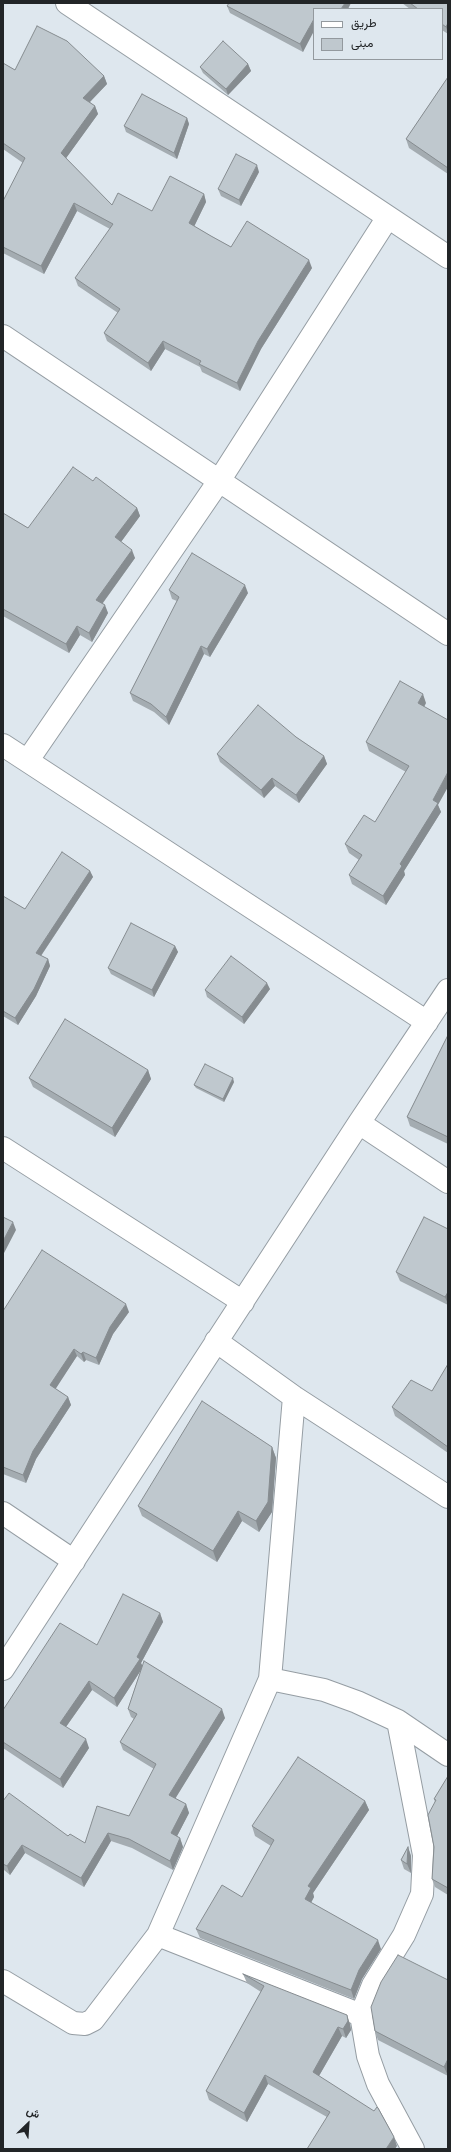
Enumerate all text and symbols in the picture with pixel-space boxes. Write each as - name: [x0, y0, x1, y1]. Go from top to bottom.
- legend: [313, 8, 443, 60]
- text: طريق: [351, 16, 376, 30]
- text: مبنى: [351, 36, 373, 50]
- north arrow: [8, 2104, 48, 2144]
- text: ش: [25, 2104, 42, 2121]

